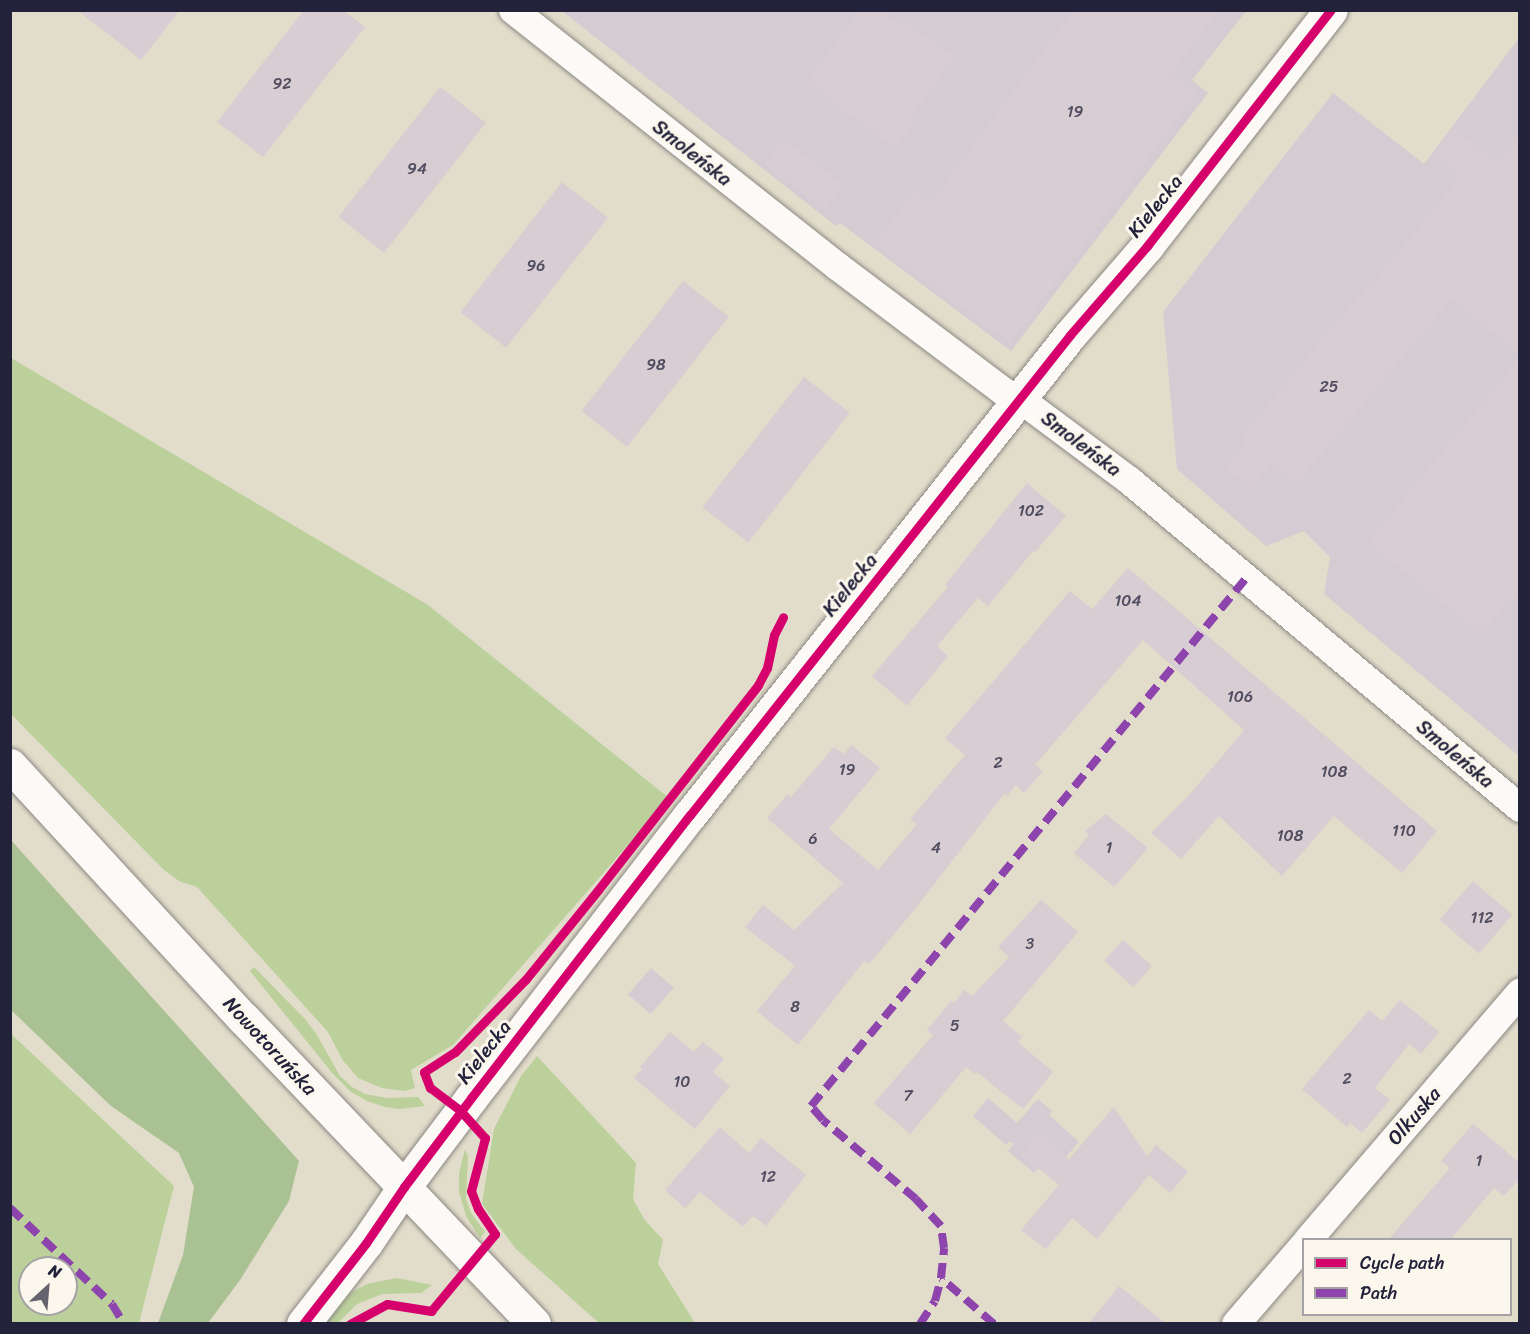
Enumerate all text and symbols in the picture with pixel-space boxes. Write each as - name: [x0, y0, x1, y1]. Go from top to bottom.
- house number: 92: [272, 74, 292, 94]
- house number: 19: [1067, 102, 1083, 122]
- street label: Smoleńska: [648, 115, 736, 191]
- house number: 94: [407, 159, 427, 179]
- street label: Kielecka: [1122, 170, 1188, 242]
- house number: 96: [527, 256, 545, 276]
- house number: 98: [646, 355, 666, 375]
- house number: 25: [1319, 377, 1339, 397]
- street label: Smoleńska: [1036, 406, 1126, 482]
- house number: 102: [1018, 501, 1044, 521]
- street label: Kielecka: [817, 549, 883, 621]
- house number: 104: [1115, 591, 1141, 611]
- house number: 106: [1227, 687, 1253, 707]
- street label: Smoleńska: [1411, 715, 1499, 793]
- house number: 2: [993, 753, 1003, 773]
- house number: 19: [839, 760, 855, 780]
- house number: 108: [1321, 762, 1347, 782]
- house number: 110: [1392, 821, 1416, 841]
- house number: 108: [1277, 826, 1303, 846]
- house number: 6: [808, 829, 818, 849]
- house number: 4: [931, 838, 941, 858]
- house number: 1: [1106, 838, 1112, 858]
- house number: 112: [1471, 908, 1493, 928]
- house number: 3: [1026, 934, 1034, 954]
- street label: Nowotoruńska: [218, 992, 322, 1100]
- house number: 8: [790, 997, 800, 1017]
- street label: Kielecka: [452, 1015, 516, 1089]
- house number: 5: [950, 1016, 960, 1036]
- house number: 2: [1342, 1069, 1352, 1089]
- house number: 10: [674, 1072, 690, 1092]
- street label: Olkuska: [1382, 1082, 1446, 1150]
- house number: 7: [903, 1086, 913, 1106]
- house number: 1: [1476, 1151, 1482, 1171]
- house number: 12: [760, 1167, 776, 1187]
- legend: [1302, 1238, 1512, 1316]
- text: Cycle path: [1360, 1247, 1444, 1279]
- north arrow: [18, 1256, 78, 1316]
- text: N: [44, 1256, 67, 1287]
- text: Path: [1360, 1277, 1397, 1309]

